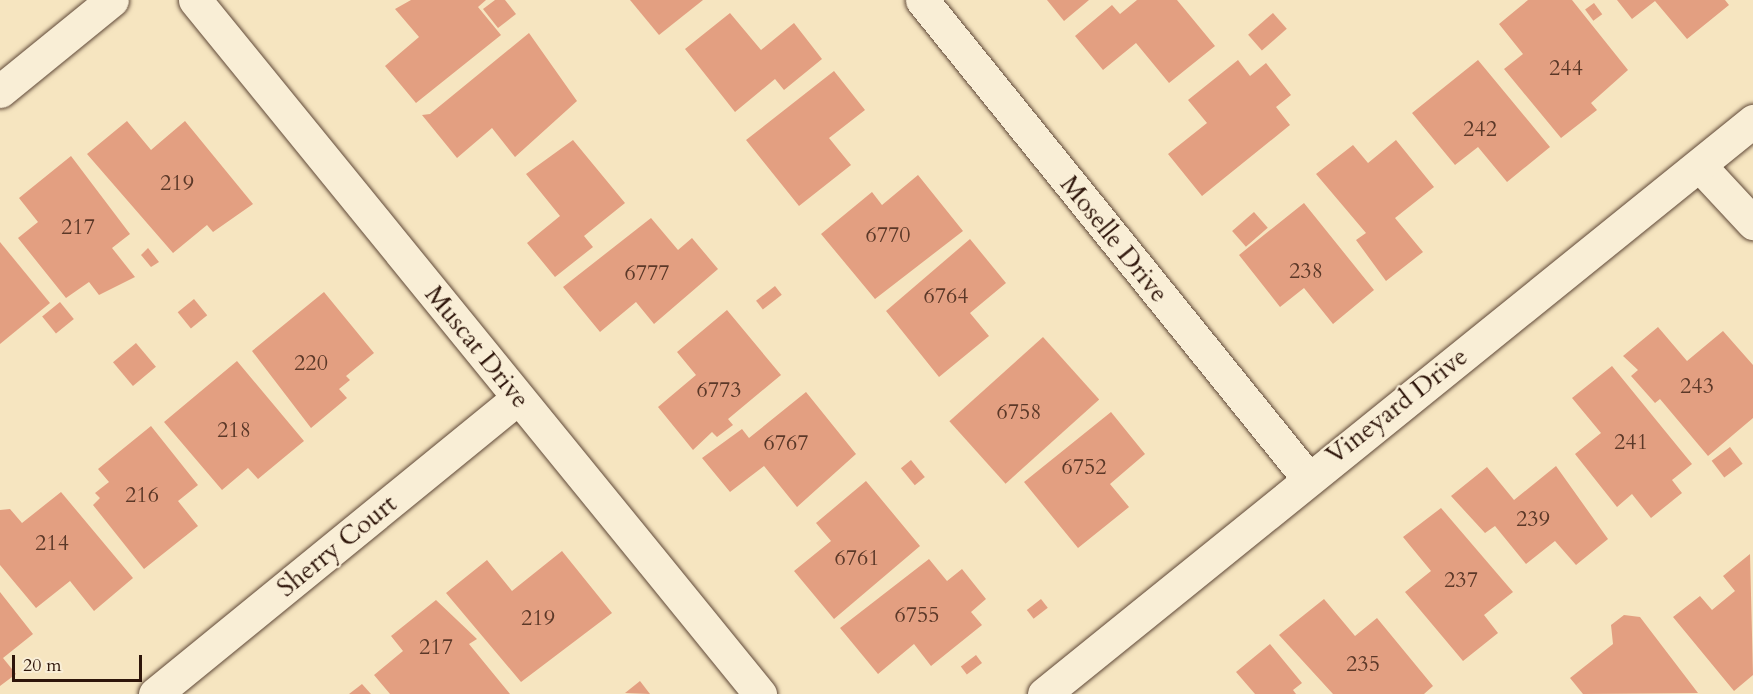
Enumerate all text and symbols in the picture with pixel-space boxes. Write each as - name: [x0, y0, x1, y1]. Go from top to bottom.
- house number: 244: [1549, 56, 1583, 82]
- house number: 242: [1463, 117, 1497, 143]
- street label: Moselle Drive: [1053, 169, 1175, 309]
- house number: 219: [160, 171, 194, 197]
- house number: 217: [61, 215, 95, 241]
- house number: 6770: [865, 223, 911, 249]
- house number: 238: [1289, 259, 1323, 285]
- house number: 6777: [624, 261, 670, 287]
- street label: Muscat Drive: [418, 279, 536, 415]
- house number: 6764: [923, 284, 969, 310]
- street label: Vineyard Drive: [1320, 341, 1474, 471]
- house number: 220: [294, 351, 328, 377]
- house number: 243: [1680, 374, 1714, 400]
- house number: 6773: [696, 378, 742, 404]
- house number: 6758: [996, 400, 1042, 426]
- house number: 218: [217, 418, 251, 444]
- house number: 241: [1614, 430, 1648, 456]
- house number: 6767: [763, 431, 809, 457]
- house number: 6752: [1061, 455, 1107, 481]
- house number: 216: [125, 483, 159, 509]
- street label: Sherry Court: [271, 488, 403, 604]
- house number: 239: [1516, 507, 1550, 533]
- house number: 214: [35, 531, 69, 557]
- house number: 6761: [834, 546, 880, 572]
- house number: 237: [1444, 568, 1478, 594]
- house number: 6755: [894, 603, 940, 629]
- house number: 219: [521, 606, 555, 632]
- house number: 217: [419, 635, 453, 661]
- scale bar: [15, 643, 146, 681]
- house number: 235: [1346, 652, 1380, 678]
- text: 20 m: [23, 653, 62, 678]

